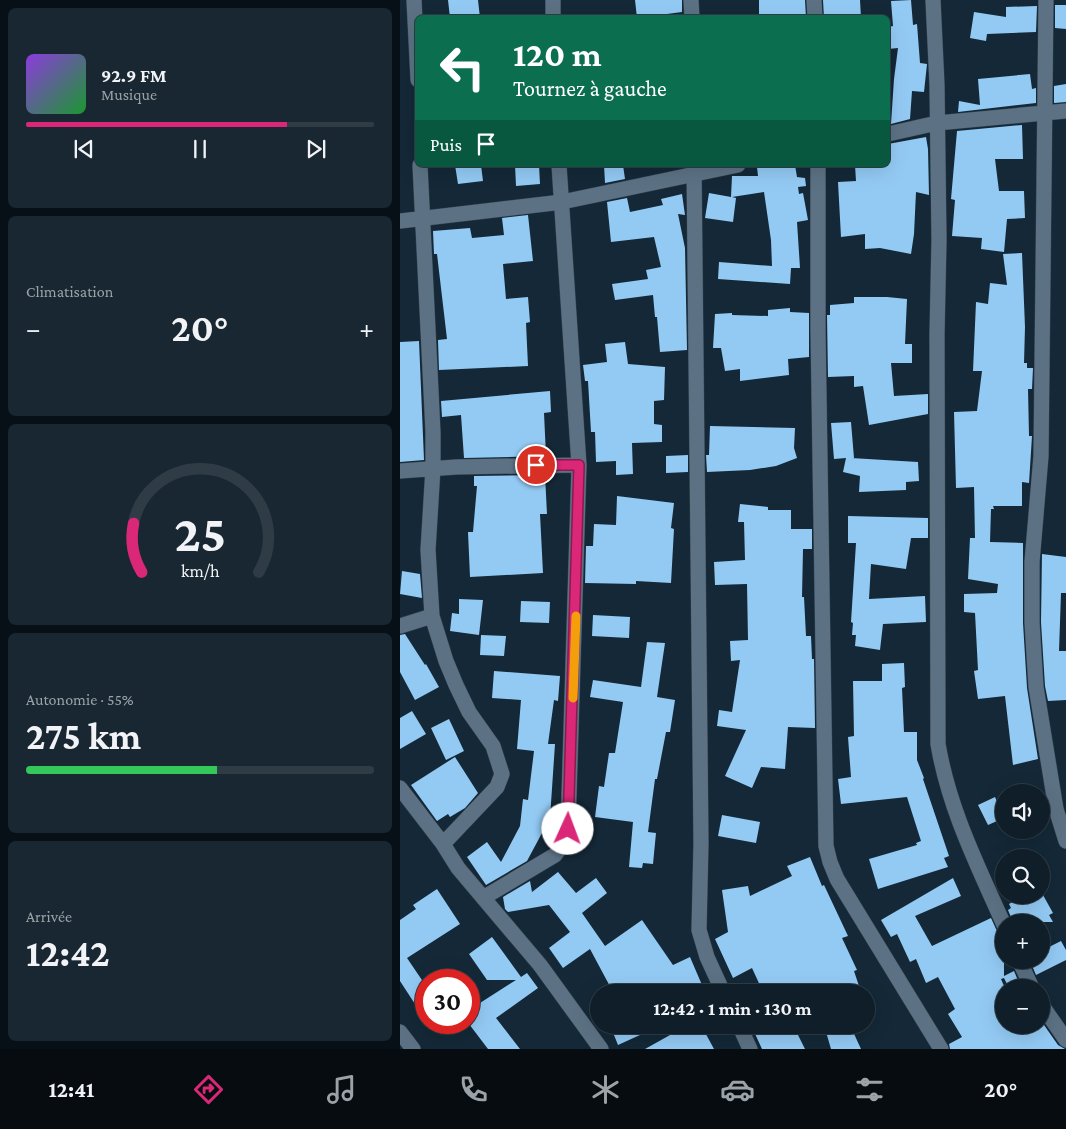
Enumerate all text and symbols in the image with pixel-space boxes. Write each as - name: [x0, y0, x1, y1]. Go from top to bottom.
- icon: left: [430, 35, 495, 100]
- text: 120 m: [513, 35, 602, 74]
- text: 92.9 FM: [101, 65, 167, 86]
- text: Tournez à gauche: [513, 76, 667, 101]
- text: Musique: [101, 86, 157, 103]
- icon: arrive: [472, 130, 500, 158]
- text: Puis: [430, 134, 462, 155]
- icon: previous: [70, 135, 98, 163]
- icon: pause: [186, 135, 214, 163]
- icon: next: [302, 135, 330, 163]
- text: Climatisation: [26, 283, 113, 300]
- text: 20°: [171, 307, 229, 349]
- text: −: [26, 313, 41, 344]
- text: +: [359, 313, 374, 344]
- pin: [515, 444, 557, 486]
- icon: arrive: [522, 451, 550, 479]
- text: 25: [174, 504, 226, 562]
- text: km/h: [181, 561, 220, 581]
- text: Autonomie · 55%: [26, 691, 134, 708]
- text: 275 km: [26, 715, 141, 757]
- map controls: [995, 784, 1050, 1034]
- button: sound: [995, 784, 1050, 839]
- position arrow: [541, 802, 593, 854]
- button: search: [995, 849, 1050, 904]
- text: Arrivée: [26, 908, 72, 925]
- button: +: [995, 914, 1050, 969]
- text: 12:42: [26, 932, 110, 974]
- speed limit sign: 30: [415, 969, 480, 1034]
- button: −: [995, 979, 1050, 1034]
- text: 12:42 · 1 min · 130 m: [653, 998, 812, 1019]
- icon: directions: [191, 1072, 226, 1107]
- icon: music: [324, 1072, 359, 1107]
- icon: phone: [456, 1072, 491, 1107]
- icon: climate: [588, 1072, 623, 1107]
- icon: car: [720, 1072, 755, 1107]
- icon: filters: [852, 1072, 887, 1107]
- text: 12:41: [49, 1077, 94, 1102]
- text: 20°: [984, 1077, 1017, 1102]

